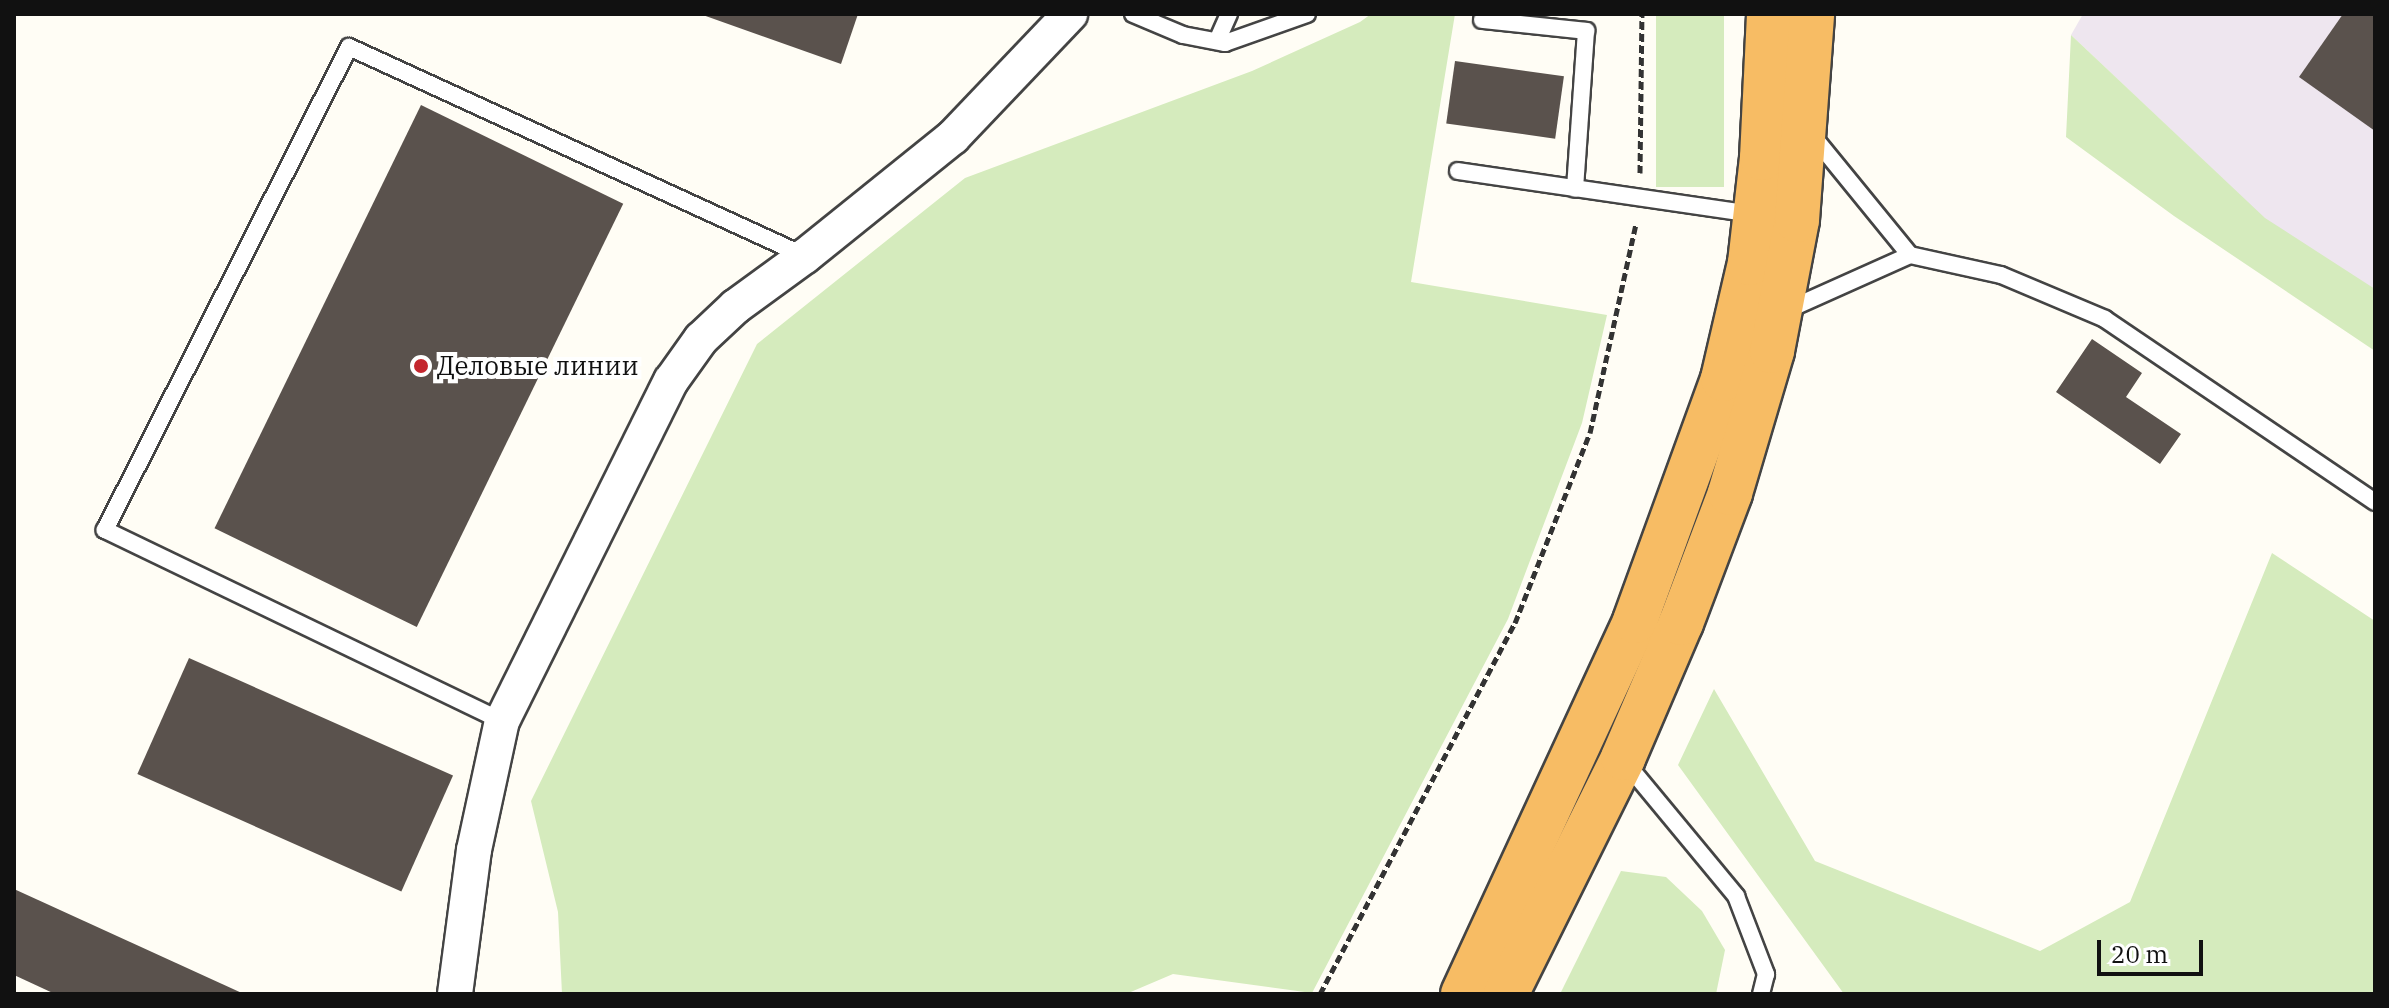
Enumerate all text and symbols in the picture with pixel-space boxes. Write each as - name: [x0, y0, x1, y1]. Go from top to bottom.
- place label: Деловые линии: [437, 350, 639, 382]
- marker: Деловые линии: [412, 357, 430, 375]
- scale bar: [2101, 924, 2207, 974]
- text: 20 m: [2111, 938, 2168, 970]

